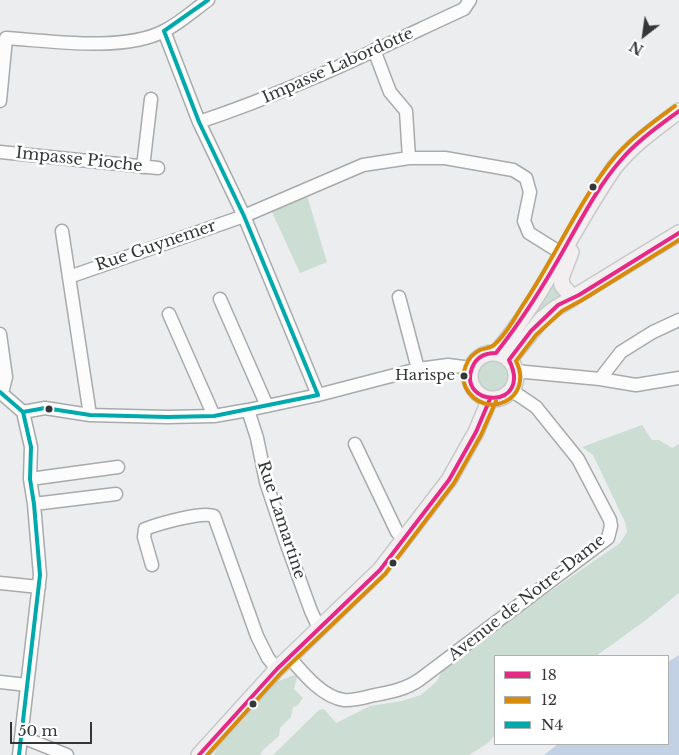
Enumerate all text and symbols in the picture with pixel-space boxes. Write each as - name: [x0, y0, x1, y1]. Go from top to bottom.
- north arrow: [619, 10, 669, 60]
- street label: Impasse Labordotte: [260, 24, 416, 108]
- text: N: [626, 37, 647, 59]
- street label: Impasse Pioche: [15, 144, 143, 176]
- unlabelled marker: [588, 182, 598, 192]
- street label: Rue Guynemer: [93, 216, 219, 276]
- place label: Harispe: [395, 367, 455, 385]
- marker: Harispe: [459, 371, 469, 381]
- unlabelled marker: [44, 404, 54, 414]
- street label: Rue Lamartine: [253, 459, 309, 581]
- street label: Avenue de Notre-Dame: [445, 531, 609, 665]
- unlabelled marker: [388, 558, 398, 568]
- legend: [494, 655, 669, 745]
- text: 18: [541, 665, 557, 684]
- text: 12: [541, 690, 557, 709]
- unlabelled marker: [248, 699, 258, 709]
- scale bar: [12, 712, 95, 744]
- text: N4: [541, 715, 563, 734]
- text: 50 m: [18, 721, 58, 740]

